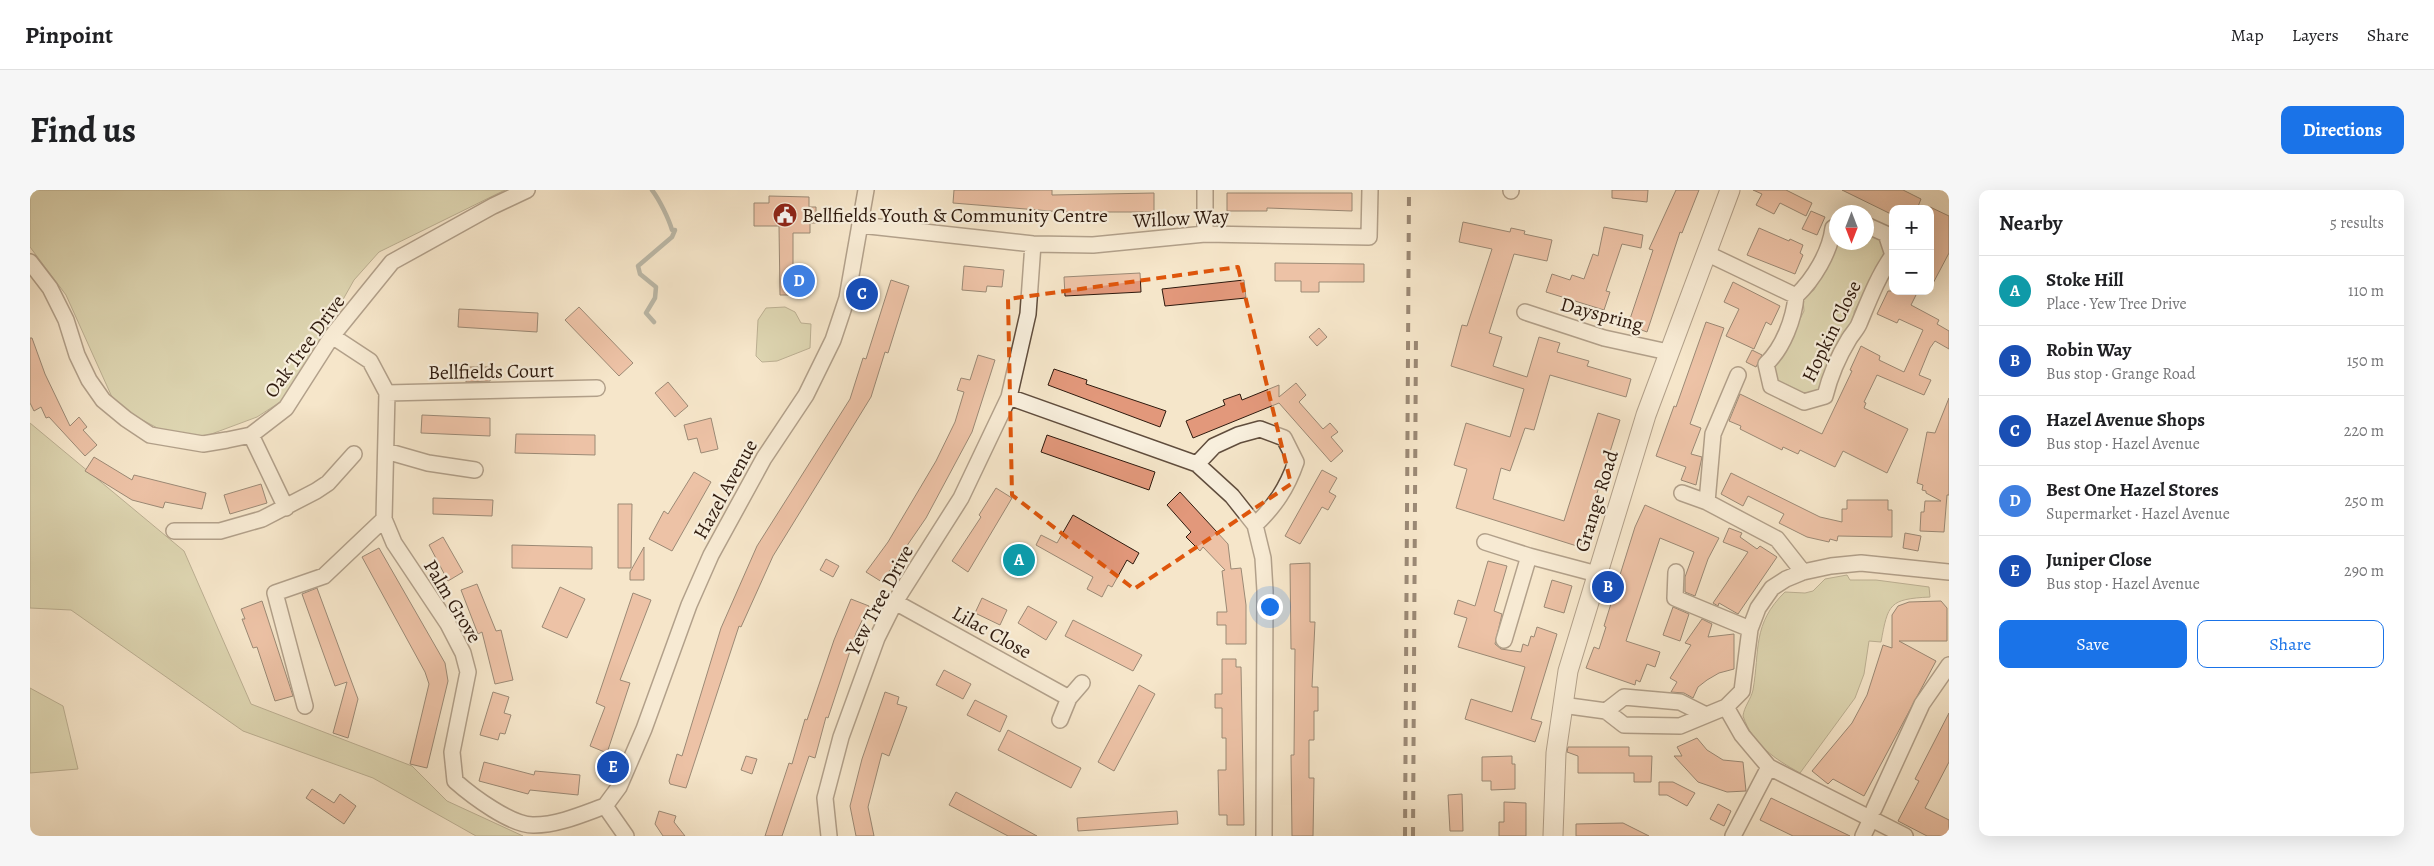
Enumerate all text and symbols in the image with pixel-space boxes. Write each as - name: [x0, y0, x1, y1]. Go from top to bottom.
- text: Pinpoint: [25, 19, 113, 51]
- text: Map: [2231, 23, 2264, 47]
- text: Layers: [2292, 23, 2339, 47]
- text: Share: [2367, 23, 2409, 47]
- text: Find us: [30, 106, 136, 154]
- button: Directions: [2281, 106, 2404, 154]
- public building icon: Bellfields Youth & Community Centre: [772, 202, 798, 228]
- place label: Bellfields Youth & Community Centre: [802, 202, 1108, 229]
- street label: Willow Way: [1131, 202, 1231, 235]
- north arrow: [1829, 205, 1874, 250]
- map controls: [1889, 205, 1934, 295]
- button: +: [1889, 205, 1934, 250]
- text: Nearby: [1999, 209, 2062, 237]
- text: 5 results: [2330, 212, 2384, 234]
- button: −: [1889, 250, 1934, 295]
- pin: D: [783, 262, 815, 300]
- text: Stoke Hill: [2046, 267, 2124, 293]
- pin: C: [846, 275, 878, 313]
- street label: Hopkin Close: [1795, 276, 1868, 387]
- text: A: [2010, 280, 2020, 302]
- text: 110 m: [2348, 280, 2384, 302]
- street label: Oak Tree Drive: [258, 289, 351, 403]
- street label: Dayspring: [1557, 290, 1646, 338]
- text: Place · Yew Tree Drive: [2046, 293, 2187, 315]
- text: Robin Way: [2046, 337, 2131, 363]
- text: B: [2010, 350, 2020, 372]
- text: 150 m: [2347, 350, 2384, 372]
- street label: Bellfields Court: [428, 357, 555, 386]
- text: Bus stop · Grange Road: [2046, 363, 2196, 385]
- text: Hazel Avenue Shops: [2046, 407, 2205, 433]
- text: C: [2010, 420, 2020, 442]
- text: 220 m: [2344, 420, 2384, 442]
- text: Bus stop · Hazel Avenue: [2046, 433, 2200, 455]
- street label: Hazel Avenue: [687, 434, 764, 544]
- street label: Grange Road: [1568, 447, 1625, 555]
- text: Best One Hazel Stores: [2046, 477, 2219, 503]
- text: D: [2009, 490, 2021, 512]
- text: 250 m: [2345, 490, 2384, 512]
- text: Supermarket · Hazel Avenue: [2046, 503, 2230, 525]
- street label: Yew Tree Drive: [839, 540, 920, 661]
- pin: A: [1003, 541, 1035, 579]
- text: Juniper Close: [2046, 547, 2152, 573]
- street label: Palm Grove: [417, 554, 488, 648]
- text: E: [2010, 560, 2020, 582]
- text: 290 m: [2344, 560, 2384, 582]
- pin: B: [1592, 568, 1624, 606]
- text: Bus stop · Hazel Avenue: [2046, 573, 2200, 595]
- your location: [1257, 594, 1283, 620]
- street label: Lilac Close: [947, 600, 1036, 665]
- button: Save: [1999, 620, 2187, 668]
- button: Share: [2197, 620, 2384, 668]
- pin: E: [597, 748, 629, 786]

